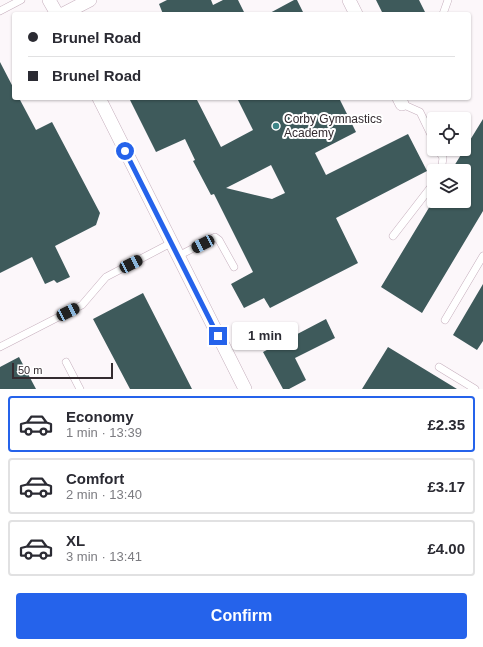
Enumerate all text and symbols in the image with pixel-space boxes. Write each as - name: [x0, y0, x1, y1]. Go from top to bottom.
- text: Brunel Road: [52, 29, 141, 46]
- text: Brunel Road: [52, 67, 141, 84]
- place label: Corby Gymnastics Academy: [284, 112, 382, 140]
- map controls: [427, 112, 471, 208]
- button: locate: [427, 112, 471, 156]
- marker: Corby Gymnastics Academy: [271, 121, 281, 131]
- route start: [116, 142, 134, 160]
- button: layers: [427, 164, 471, 208]
- car: [190, 233, 216, 255]
- car: [118, 253, 144, 275]
- car: [55, 301, 81, 323]
- callout: 1 min: [232, 322, 298, 350]
- route end: [209, 327, 227, 345]
- text: 1 min: [248, 328, 282, 343]
- scale bar: [12, 361, 113, 380]
- text: 50 m: [18, 364, 42, 376]
- icon: car: [18, 406, 54, 442]
- text: Economy: [66, 408, 134, 425]
- text: £2.35: [427, 416, 465, 433]
- text: 1 min · 13:39: [66, 425, 142, 440]
- icon: car: [18, 468, 54, 504]
- text: Comfort: [66, 470, 124, 487]
- text: £3.17: [427, 478, 465, 495]
- text: 2 min · 13:40: [66, 487, 142, 502]
- icon: car: [18, 530, 54, 566]
- text: XL: [66, 532, 85, 549]
- text: £4.00: [427, 540, 465, 557]
- text: 3 min · 13:41: [66, 549, 142, 564]
- button: Confirm: [16, 593, 467, 639]

